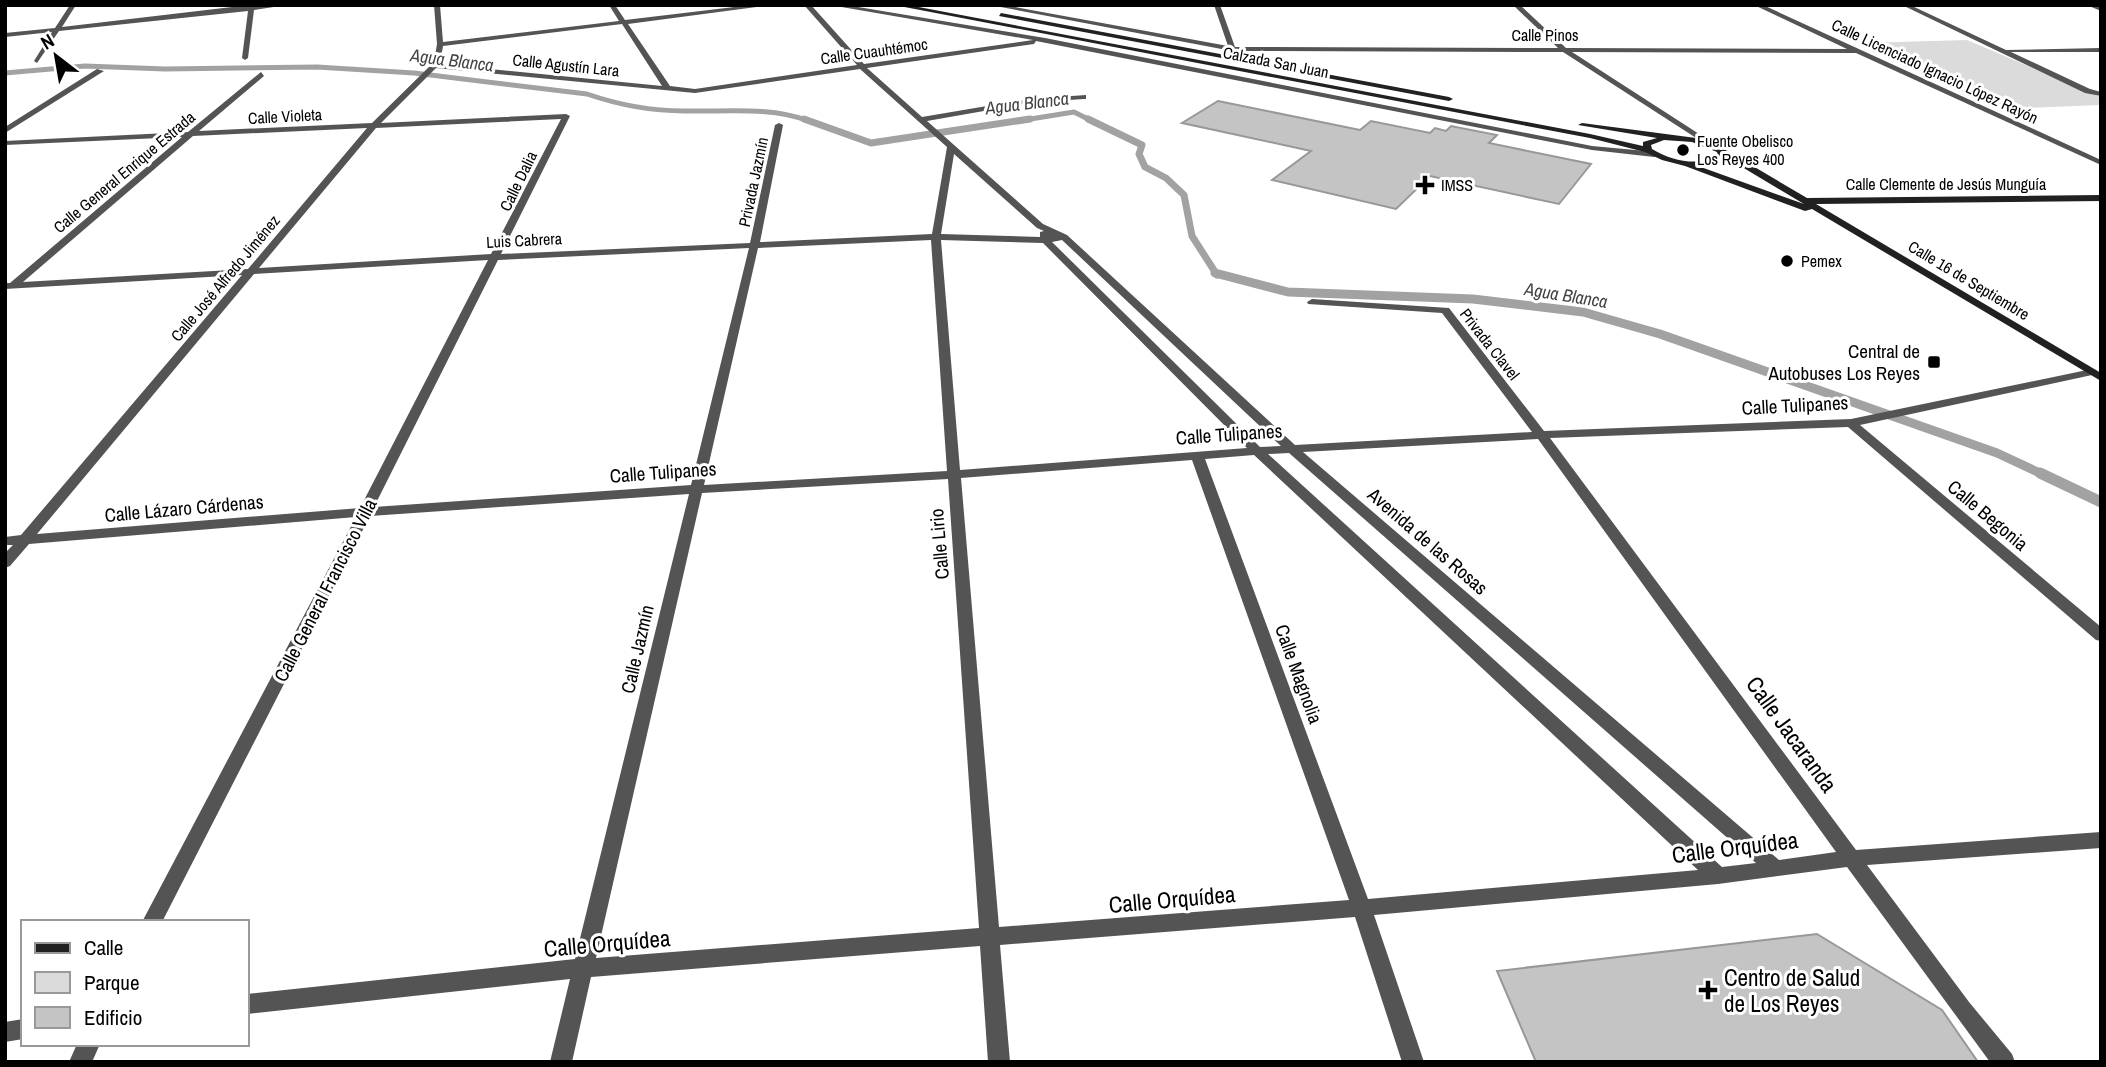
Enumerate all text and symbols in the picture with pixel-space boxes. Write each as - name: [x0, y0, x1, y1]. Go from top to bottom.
- street label: Calle Licenciado Ignacio López Rayón: [1828, 13, 2042, 129]
- north arrow: [21, 21, 91, 91]
- street label: Calle Pinos: [1511, 24, 1579, 46]
- text: N: [36, 27, 59, 55]
- street label: Calle Cuauhtémoc: [819, 33, 929, 69]
- street label: Calzada San Juan: [1221, 41, 1331, 83]
- water label: Agua Blanca: [408, 42, 495, 78]
- street label: Calle Agustín Lara: [512, 48, 621, 82]
- water label: Agua Blanca: [983, 85, 1070, 121]
- street label: Calle Violeta: [247, 103, 323, 129]
- street label: Calle General Enrique Estrada: [48, 106, 200, 238]
- place label: Fuente Obelisco Los Reyes 400: [1697, 130, 1793, 170]
- street label: Privada Jazmín: [733, 135, 773, 229]
- marker: Fuente Obelisco Los Reyes 400: [1675, 142, 1691, 158]
- street label: Calle Dalia: [494, 147, 542, 215]
- street label: Calle Clemente de Jesús Munguía: [1846, 173, 2047, 195]
- place label: IMSS: [1441, 174, 1473, 196]
- marker: IMSS: [1415, 175, 1435, 195]
- street label: Calle José Alfredo Jiménez: [165, 210, 285, 346]
- street label: Luis Cabrera: [486, 227, 563, 253]
- street label: Calle 16 de Septiembre: [1904, 235, 2034, 325]
- place label: Pemex: [1801, 250, 1842, 272]
- marker: Pemex: [1779, 253, 1795, 269]
- water label: Agua Blanca: [1522, 276, 1609, 314]
- street label: Privada Clavel: [1455, 304, 1525, 384]
- place label: Central de Autobuses Los Reyes: [1767, 338, 1920, 386]
- marker: Central de Autobuses Los Reyes: [1926, 354, 1942, 370]
- street label: Calle Tulipanes: [1741, 389, 1849, 421]
- street label: Calle Tulipanes: [1175, 417, 1283, 451]
- street label: Calle Tulipanes: [609, 455, 717, 489]
- street label: Calle Begonia: [1942, 474, 2034, 557]
- street label: Avenida de las Rosas: [1362, 481, 1494, 601]
- street label: Calle Lázaro Cárdenas: [103, 488, 265, 528]
- street label: Calle General Francisco Villa: [267, 494, 383, 686]
- street label: Calle Lirio: [923, 507, 955, 581]
- street label: Calle Jazmín: [614, 602, 660, 696]
- street label: Calle Magnolia: [1269, 621, 1329, 728]
- street label: Calle Jacaranda: [1739, 670, 1845, 799]
- street label: Calle Orquídea: [1670, 824, 1800, 870]
- street label: Calle Orquídea: [1107, 878, 1237, 920]
- legend: [21, 920, 248, 1046]
- street label: Calle Orquídea: [542, 922, 672, 964]
- text: Calle: [84, 933, 123, 962]
- place label: Centro de Salud de Los Reyes: [1724, 962, 1860, 1019]
- text: Parque: [84, 968, 140, 997]
- marker: Centro de Salud de Los Reyes: [1698, 980, 1718, 1000]
- text: Edificio: [84, 1003, 142, 1032]

